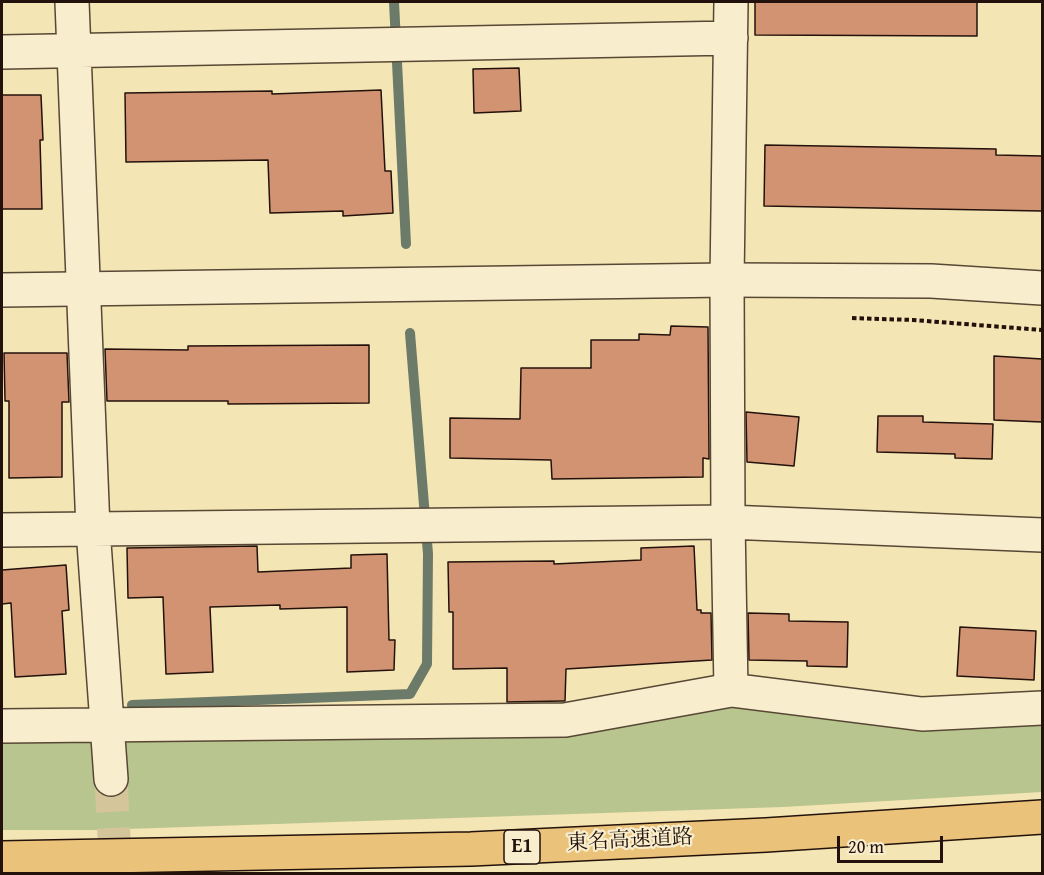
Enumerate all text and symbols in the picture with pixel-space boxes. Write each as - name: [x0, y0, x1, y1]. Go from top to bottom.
- scale bar: [840, 824, 946, 862]
- street label: 東名高速道路: [566, 825, 694, 857]
- road number: E1: [504, 830, 540, 864]
- text: 20 m: [848, 833, 884, 860]

